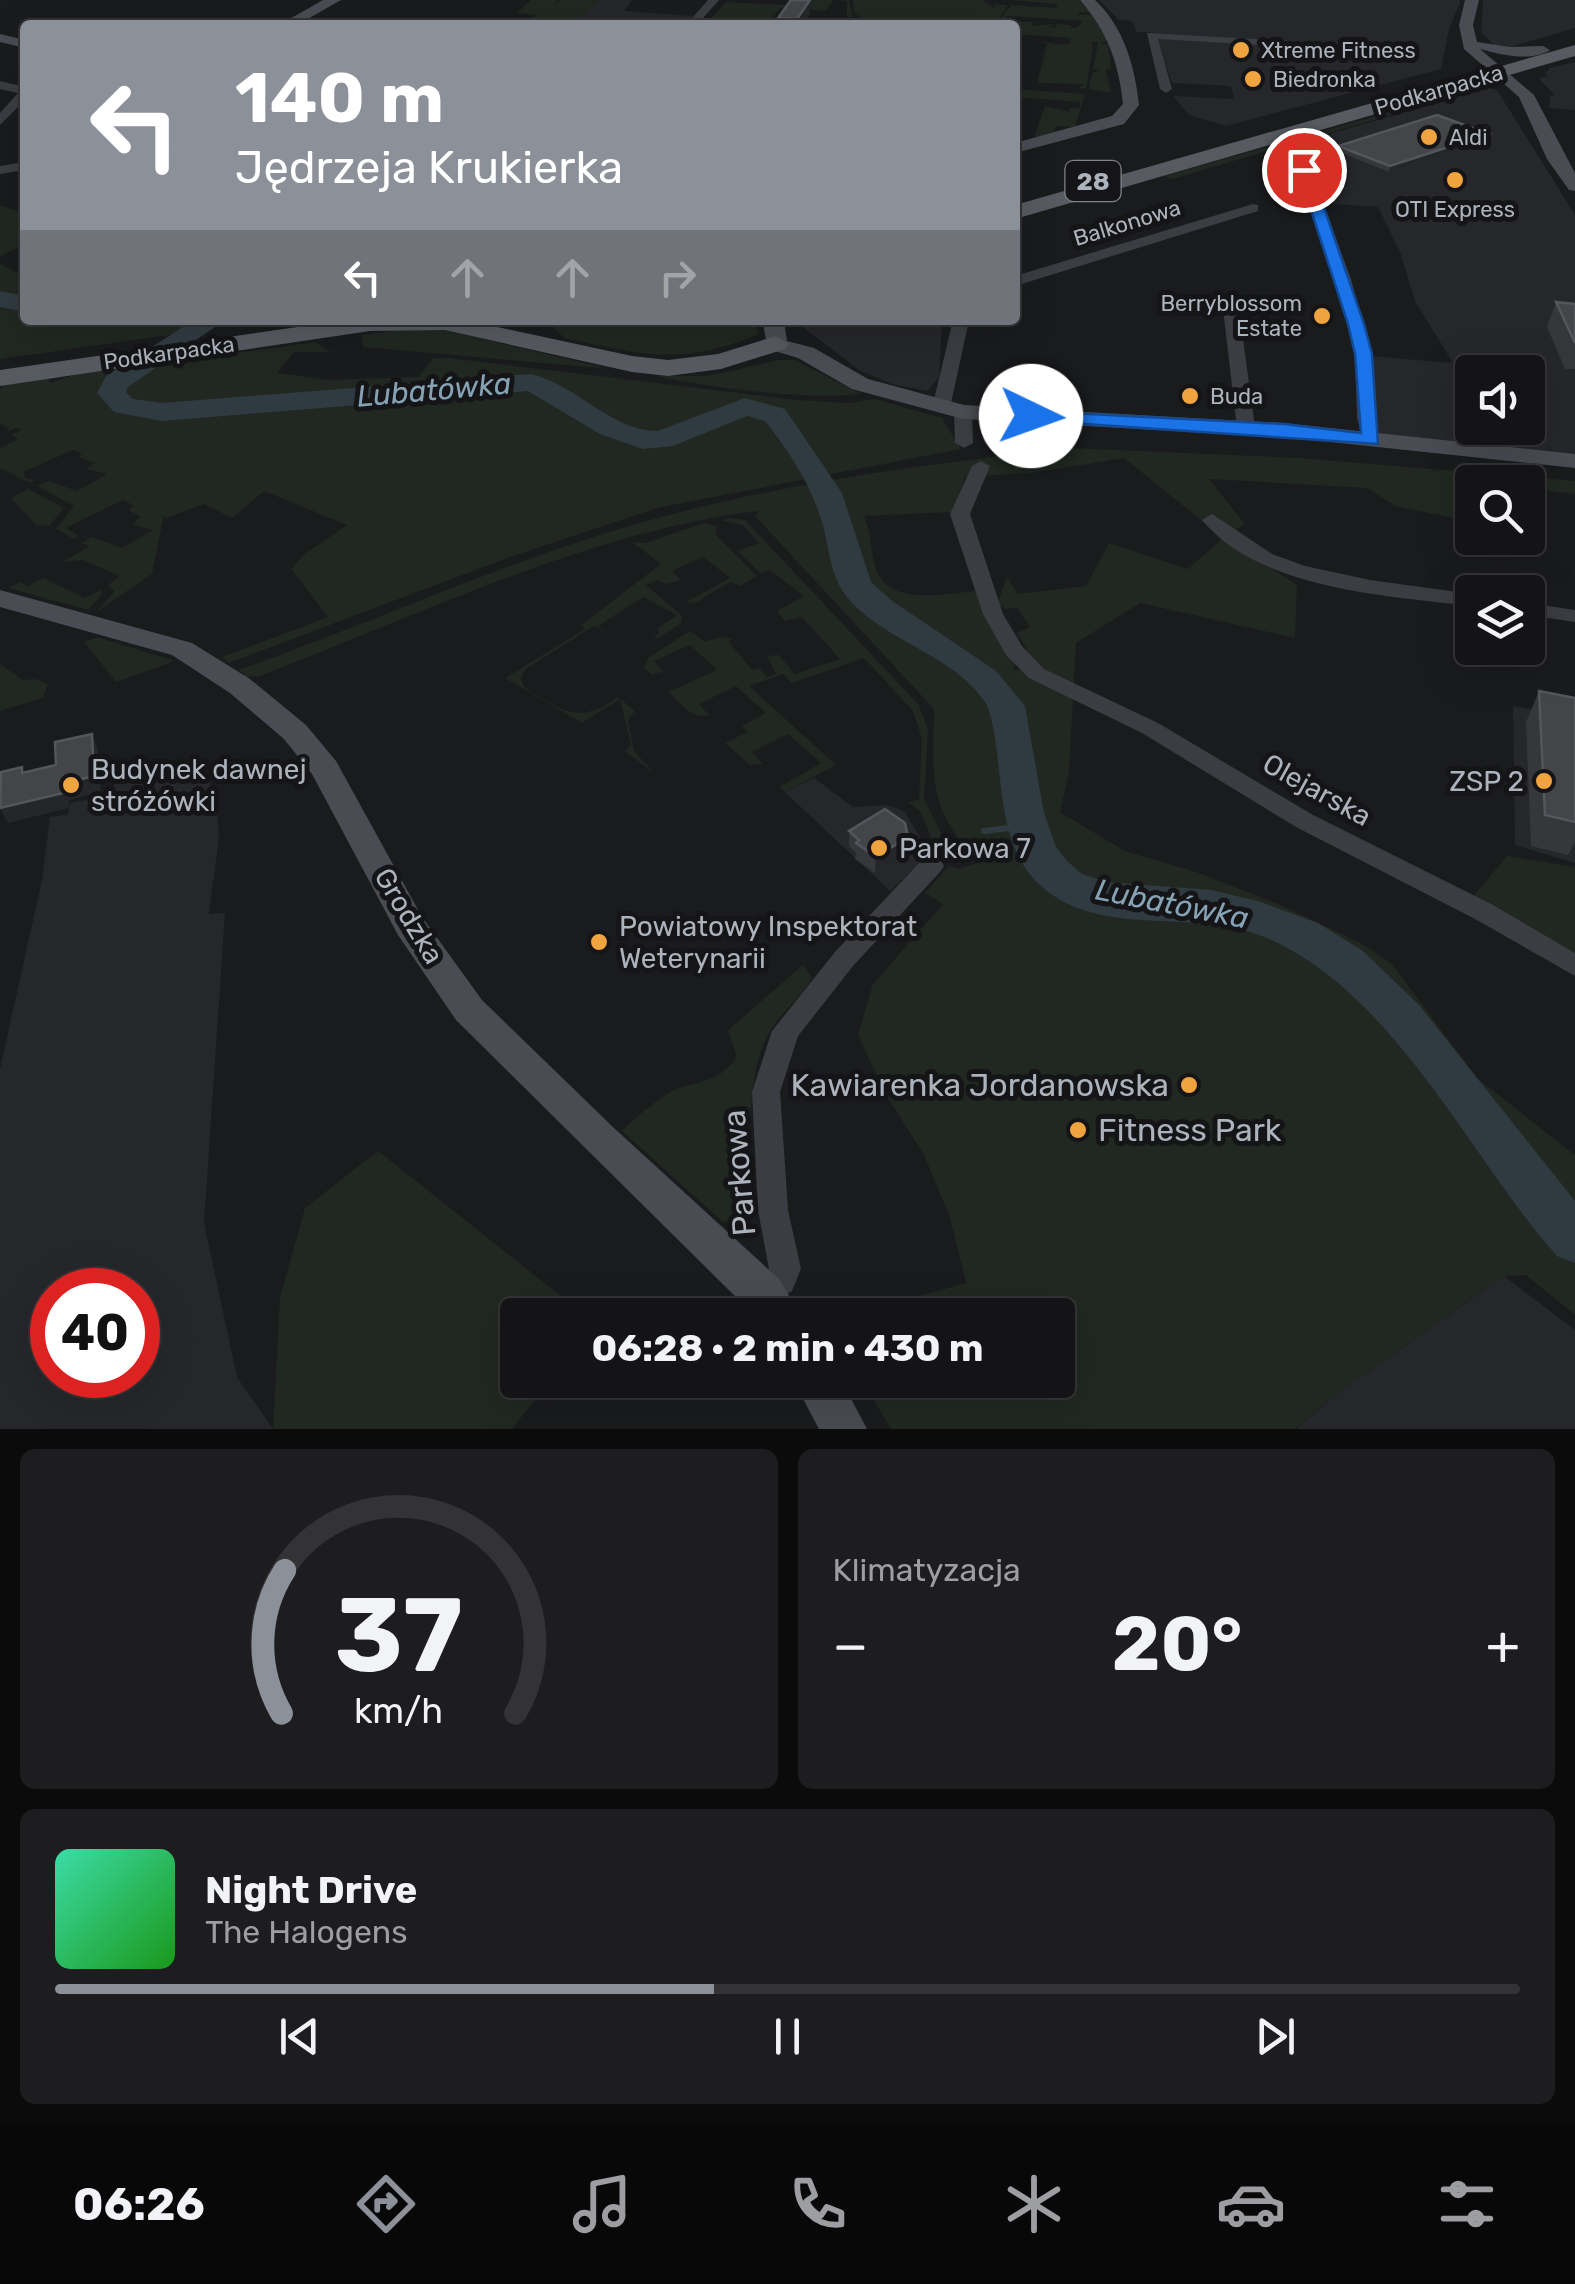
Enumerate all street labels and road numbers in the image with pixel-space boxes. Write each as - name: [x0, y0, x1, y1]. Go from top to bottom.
- street label: Podkarpacka: [1372, 59, 1506, 121]
- road number: 28: [1066, 161, 1120, 201]
- street label: Balkonowa: [1070, 194, 1184, 252]
- street label: Podkarpacka: [102, 330, 236, 376]
- street label: Olejarska: [1257, 747, 1377, 833]
- street label: Grodzka: [368, 862, 450, 970]
- street label: Parkowa: [715, 1108, 763, 1238]

